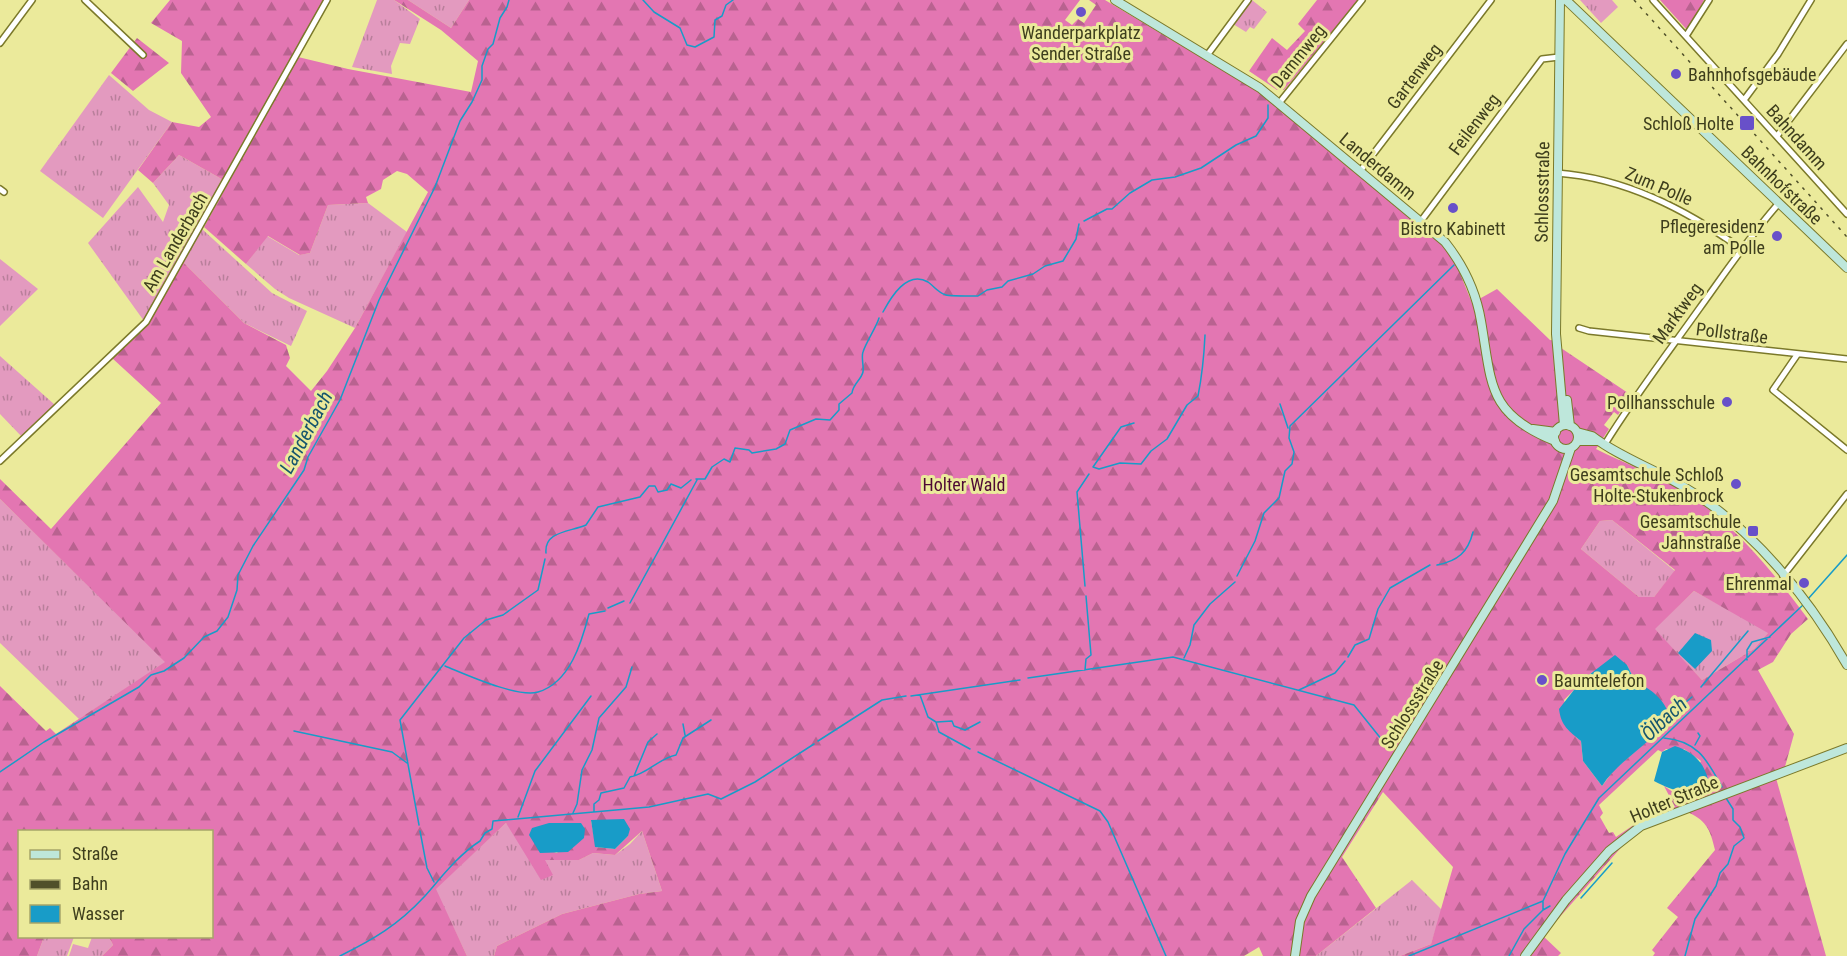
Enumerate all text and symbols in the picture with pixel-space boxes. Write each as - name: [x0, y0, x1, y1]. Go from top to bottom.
- marker: Wanderparkplatz Sender Straße: [1074, 5, 1088, 19]
- street label: Dammweg: [1266, 20, 1330, 92]
- place label: Wanderparkplatz Sender Straße: [1021, 22, 1141, 64]
- street label: Gartenweg: [1383, 39, 1445, 113]
- place label: Bahnhofsgebäude: [1688, 64, 1816, 85]
- marker: Bahnhofsgebäude: [1669, 67, 1683, 81]
- street label: Feilenweg: [1444, 89, 1504, 159]
- street label: Bahndamm: [1762, 100, 1832, 174]
- place label: Schloß Holte: [1643, 113, 1734, 134]
- marker: Schloß Holte: [1738, 114, 1756, 132]
- street label: Landerdamm: [1336, 128, 1420, 204]
- street label: Schlossstraße: [1531, 141, 1553, 243]
- street label: Bahnhofstraße: [1737, 141, 1827, 229]
- street label: Zum Polle: [1622, 162, 1696, 210]
- street label: Am Landerbach: [138, 189, 212, 295]
- marker: Bistro Kabinett: [1446, 201, 1460, 215]
- place label: Pflegeresidenz am Polle: [1660, 216, 1765, 258]
- place label: Bistro Kabinett: [1400, 218, 1506, 239]
- marker: Pflegeresidenz am Polle: [1770, 229, 1784, 243]
- street label: Marktweg: [1648, 278, 1706, 348]
- street label: Pollstraße: [1695, 318, 1769, 348]
- water label: Landerbach: [274, 387, 338, 477]
- place label: Pollhansschule: [1607, 392, 1715, 413]
- marker: Pollhansschule: [1720, 395, 1734, 409]
- place label: Gesamtschule Schloß Holte-Stukenbrock: [1570, 464, 1724, 506]
- park label: Holter Wald: [923, 474, 1005, 495]
- marker: Gesamtschule Schloß Holte-Stukenbrock: [1729, 477, 1743, 491]
- place label: Gesamtschule Jahnstraße: [1640, 511, 1741, 553]
- marker: Gesamtschule Jahnstraße: [1746, 524, 1760, 538]
- place label: Ehrenmal: [1726, 573, 1792, 594]
- marker: Ehrenmal: [1797, 576, 1811, 590]
- street label: Schlossstraße: [1376, 656, 1448, 752]
- place label: Baumtelefon: [1554, 670, 1644, 691]
- marker: Baumtelefon: [1535, 673, 1549, 687]
- water label: Ölbach: [1636, 692, 1692, 746]
- street label: Holter Straße: [1627, 771, 1721, 827]
- legend: [18, 830, 213, 938]
- text: Straße: [72, 843, 118, 864]
- text: Bahn: [72, 873, 108, 894]
- text: Wasser: [72, 903, 125, 924]

